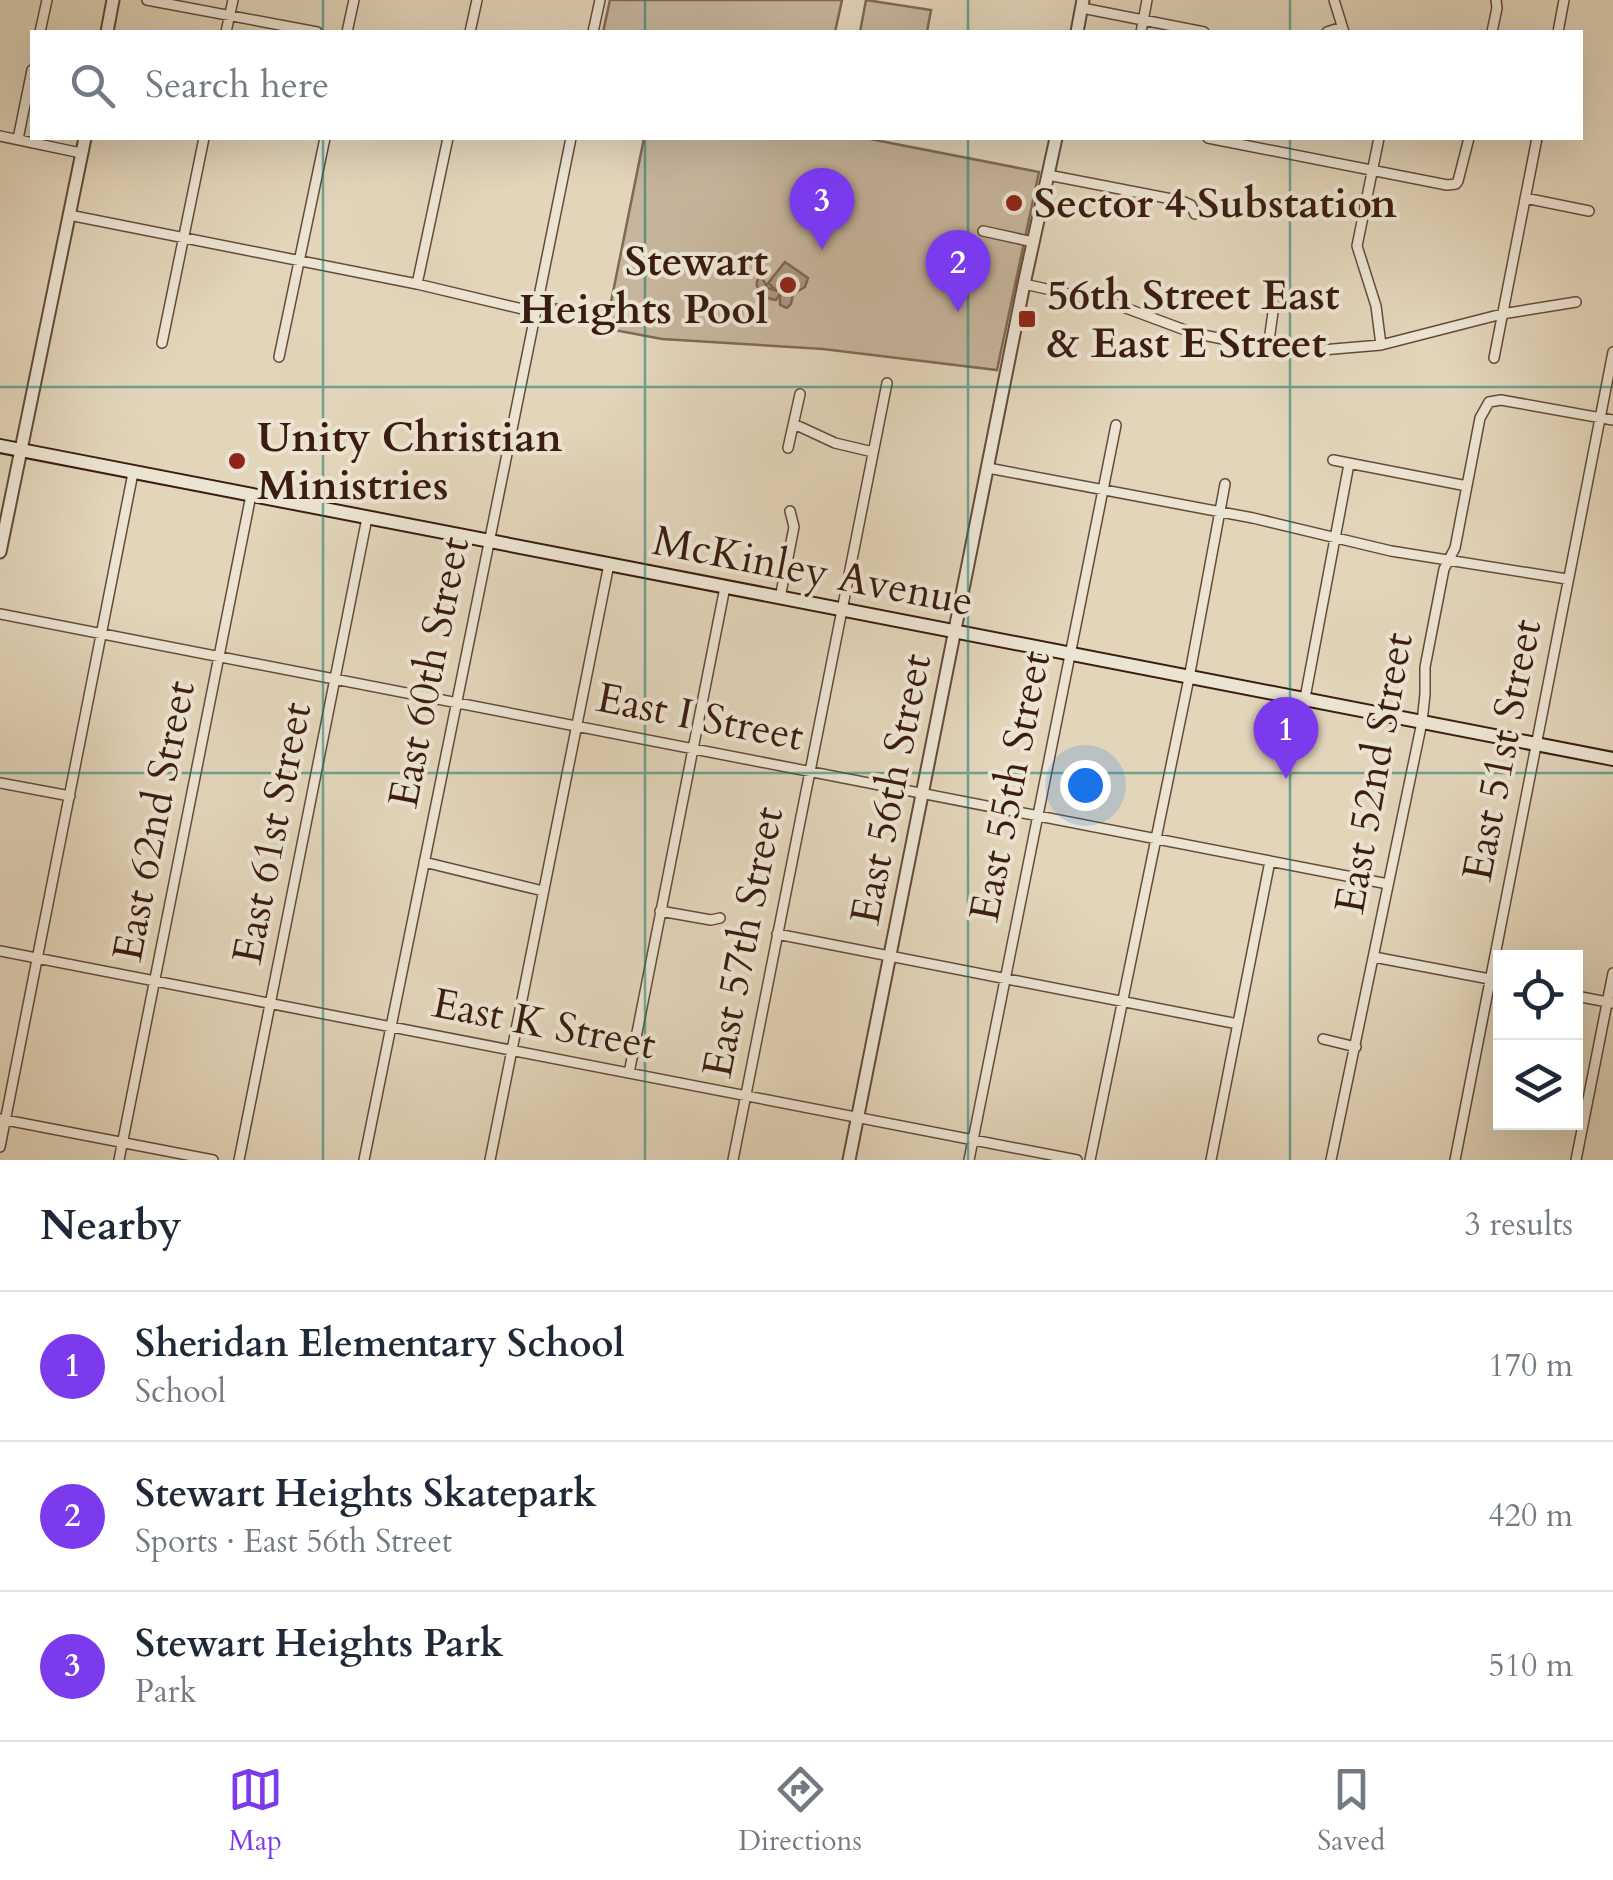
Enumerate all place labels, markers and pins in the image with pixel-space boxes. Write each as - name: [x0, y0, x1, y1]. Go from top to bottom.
- pin: 3: [790, 168, 854, 250]
- place label: Sector 4 Substation: [1034, 175, 1397, 232]
- marker: Sector 4 Substation: [1003, 192, 1025, 214]
- pin: 2: [926, 230, 990, 312]
- place label: Stewart Heights Pool: [519, 233, 768, 338]
- place label: 56th Street East & East E Street: [1047, 267, 1340, 372]
- marker: Stewart Heights Pool: [777, 274, 799, 296]
- marker: 56th Street East & East E Street: [1016, 308, 1038, 330]
- place label: Unity Christian Ministries: [257, 409, 562, 514]
- marker: Unity Christian Ministries: [226, 450, 248, 472]
- pin: 1: [1254, 696, 1318, 779]

